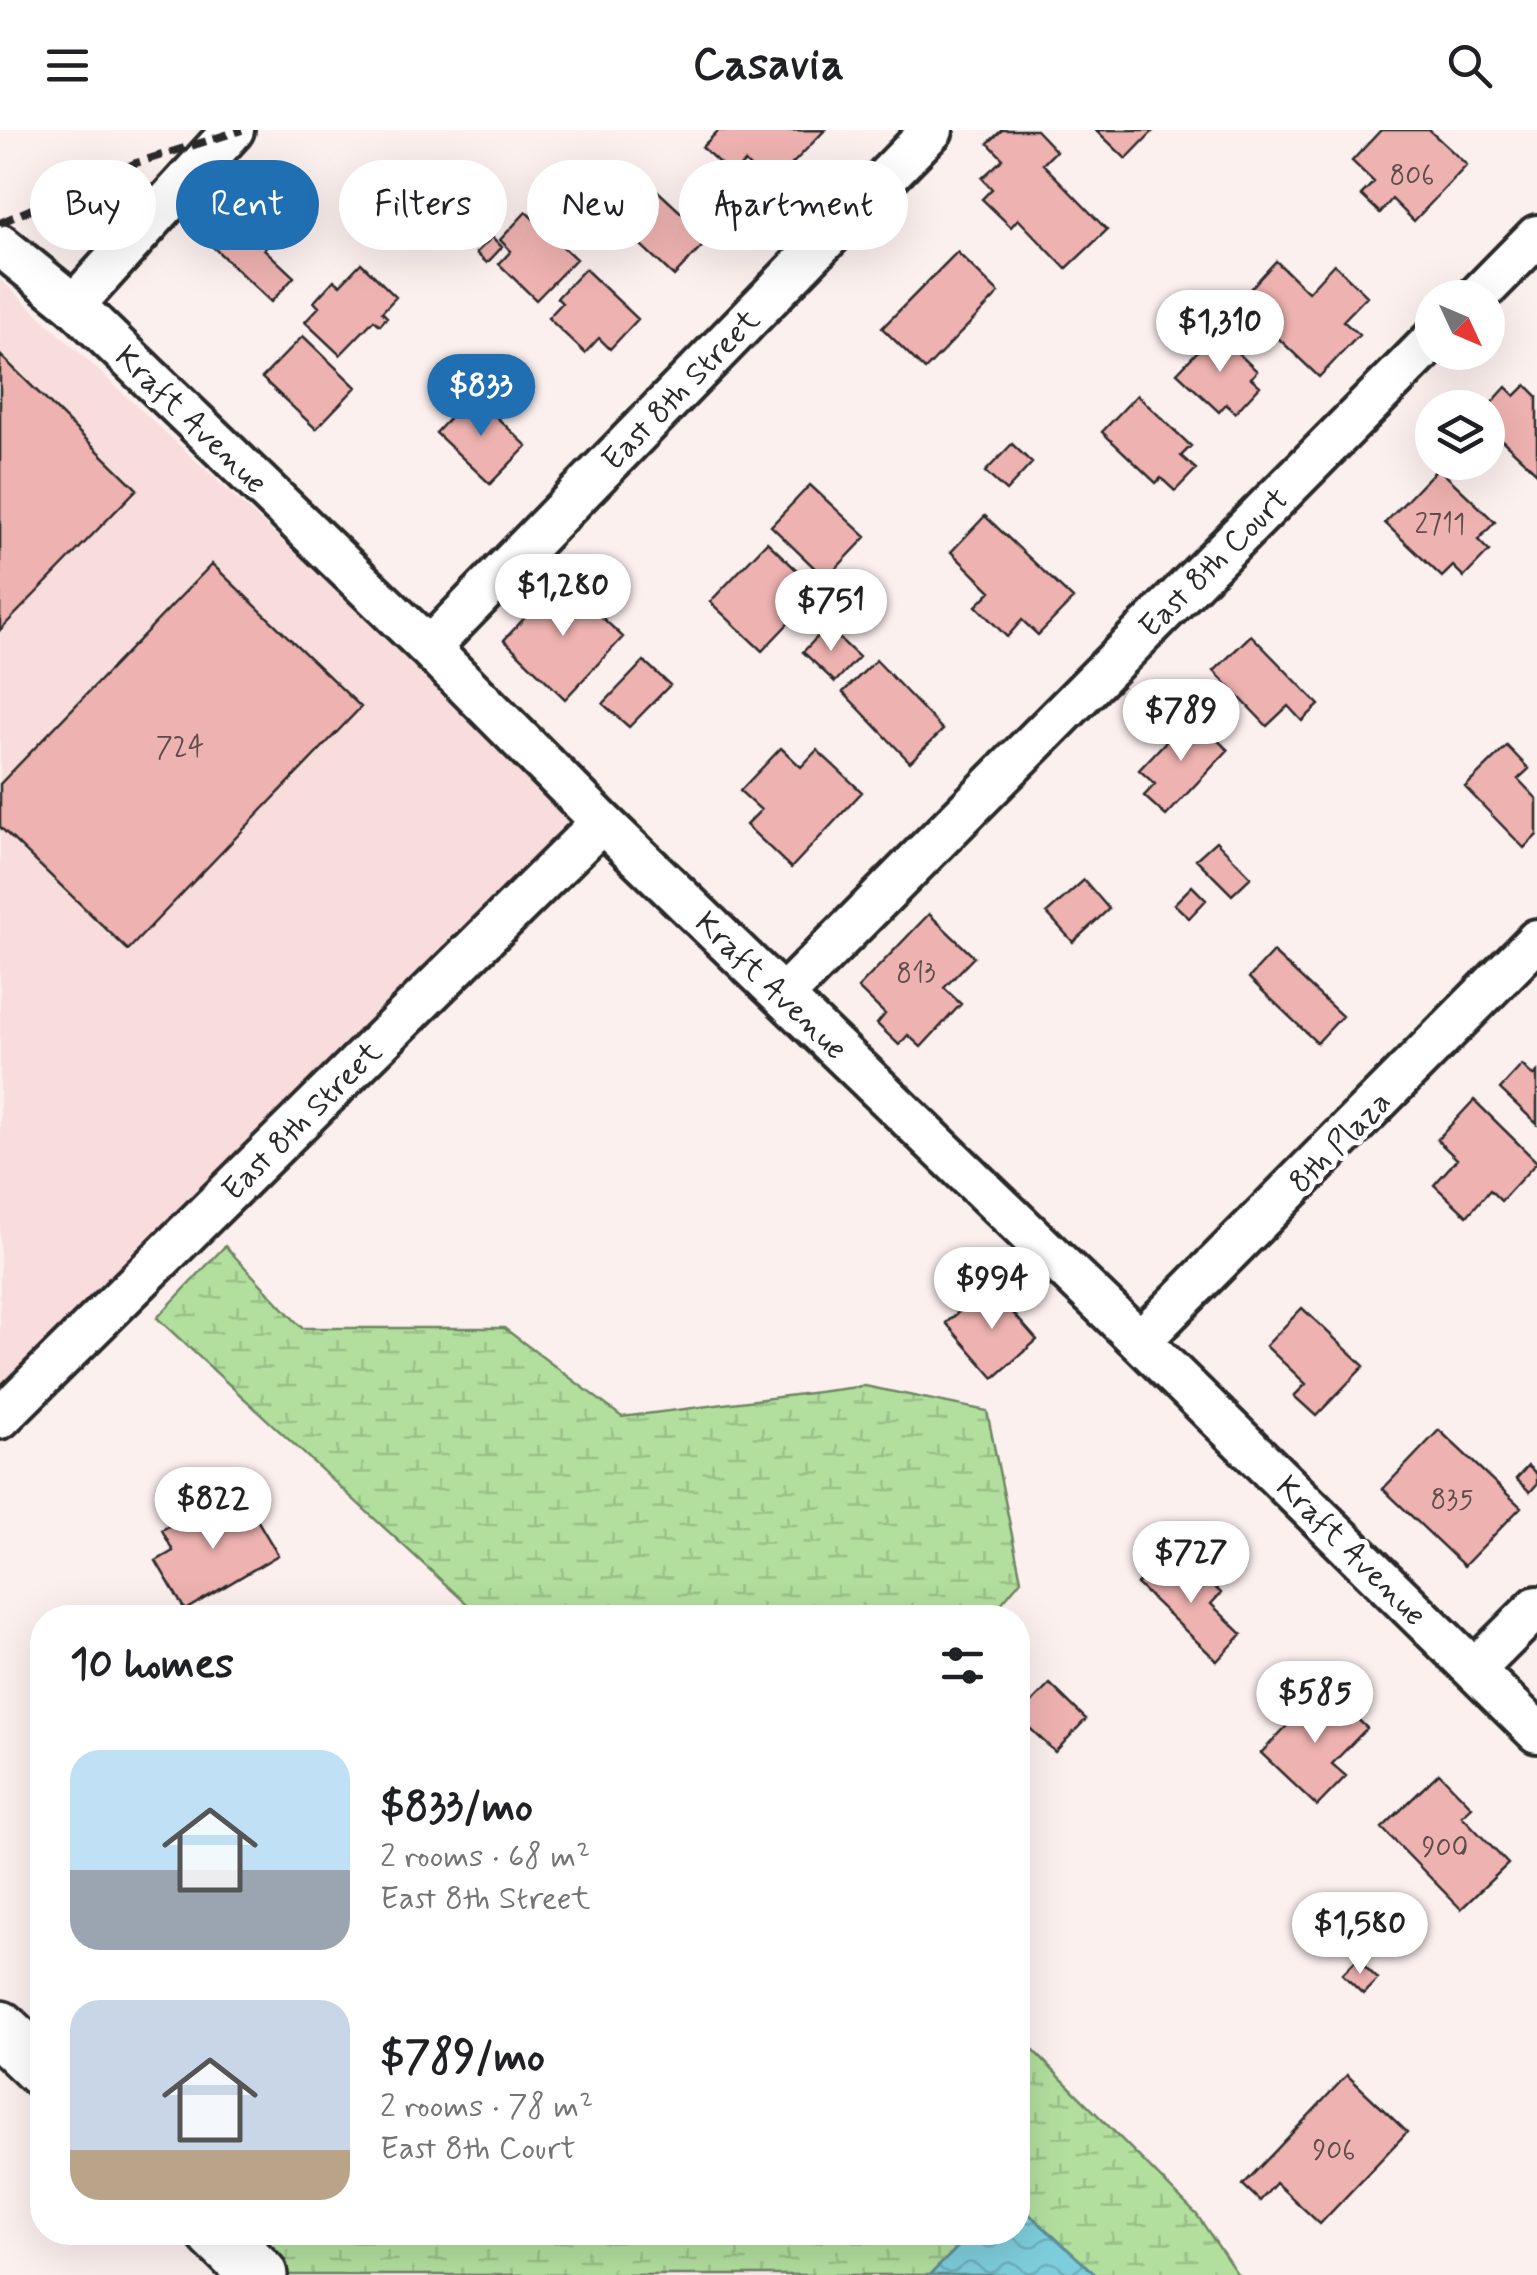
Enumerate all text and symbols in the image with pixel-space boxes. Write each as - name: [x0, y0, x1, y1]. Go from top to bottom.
- text: Casavia: [693, 36, 844, 95]
- icon: menu: [40, 38, 95, 93]
- icon: search: [1442, 38, 1497, 93]
- house number: 806: [1390, 158, 1435, 195]
- chip: Buy: [30, 160, 156, 250]
- chip: Rent: [176, 160, 319, 250]
- chip: Filters: [339, 160, 507, 250]
- chip: New: [527, 160, 659, 250]
- chip: Apartment: [679, 160, 908, 250]
- north arrow: [1415, 280, 1505, 370]
- map controls: [1415, 280, 1505, 480]
- pin: $1,310: [1139, 290, 1301, 375]
- street label: East 8th Street: [593, 300, 770, 481]
- text: $1,310: [1178, 301, 1262, 343]
- street label: Kraft Avenue: [105, 337, 276, 504]
- pin: $833: [422, 354, 540, 439]
- text: $833: [449, 365, 513, 407]
- button: layers: [1415, 390, 1505, 480]
- street label: East 8th Court: [1130, 479, 1298, 647]
- house number: 2711: [1414, 507, 1466, 544]
- pin: $1,280: [482, 554, 644, 639]
- text: $1,280: [517, 565, 609, 607]
- pin: $751: [772, 569, 890, 654]
- text: $751: [797, 580, 865, 622]
- pin: $789: [1122, 679, 1240, 764]
- text: $789: [1145, 690, 1217, 732]
- house number: 724: [156, 730, 204, 767]
- street label: Kraft Avenue: [685, 903, 856, 1070]
- house number: 813: [896, 956, 936, 993]
- street label: East 8th Street: [213, 1032, 392, 1211]
- street label: 8th Plaza: [1280, 1082, 1401, 1203]
- pin: $994: [933, 1247, 1051, 1332]
- text: $994: [956, 1258, 1028, 1300]
- pin: $822: [154, 1467, 272, 1552]
- street label: Kraft Avenue: [1266, 1467, 1435, 1636]
- text: $822: [177, 1478, 249, 1520]
- house number: 835: [1430, 1482, 1474, 1519]
- pin: $727: [1132, 1521, 1250, 1606]
- text: $727: [1154, 1532, 1228, 1574]
- text: 10 homes: [70, 1638, 234, 1693]
- icon: filters: [935, 1638, 990, 1693]
- pin: $585: [1256, 1661, 1374, 1746]
- text: $585: [1278, 1672, 1352, 1714]
- text: $833/mo: [380, 1781, 533, 1836]
- icon: home: [150, 1790, 270, 1910]
- house number: 900: [1422, 1830, 1468, 1867]
- text: 2 rooms · 68 m²: [380, 1836, 590, 1878]
- text: East 8th Street: [380, 1878, 590, 1920]
- pin: $1,580: [1279, 1892, 1441, 1977]
- text: $1,580: [1314, 1903, 1406, 1945]
- text: $789/mo: [380, 2031, 545, 2086]
- icon: home: [150, 2040, 270, 2160]
- text: 2 rooms · 78 m²: [380, 2086, 593, 2128]
- text: East 8th Court: [380, 2128, 576, 2170]
- house number: 906: [1313, 2133, 1355, 2170]

